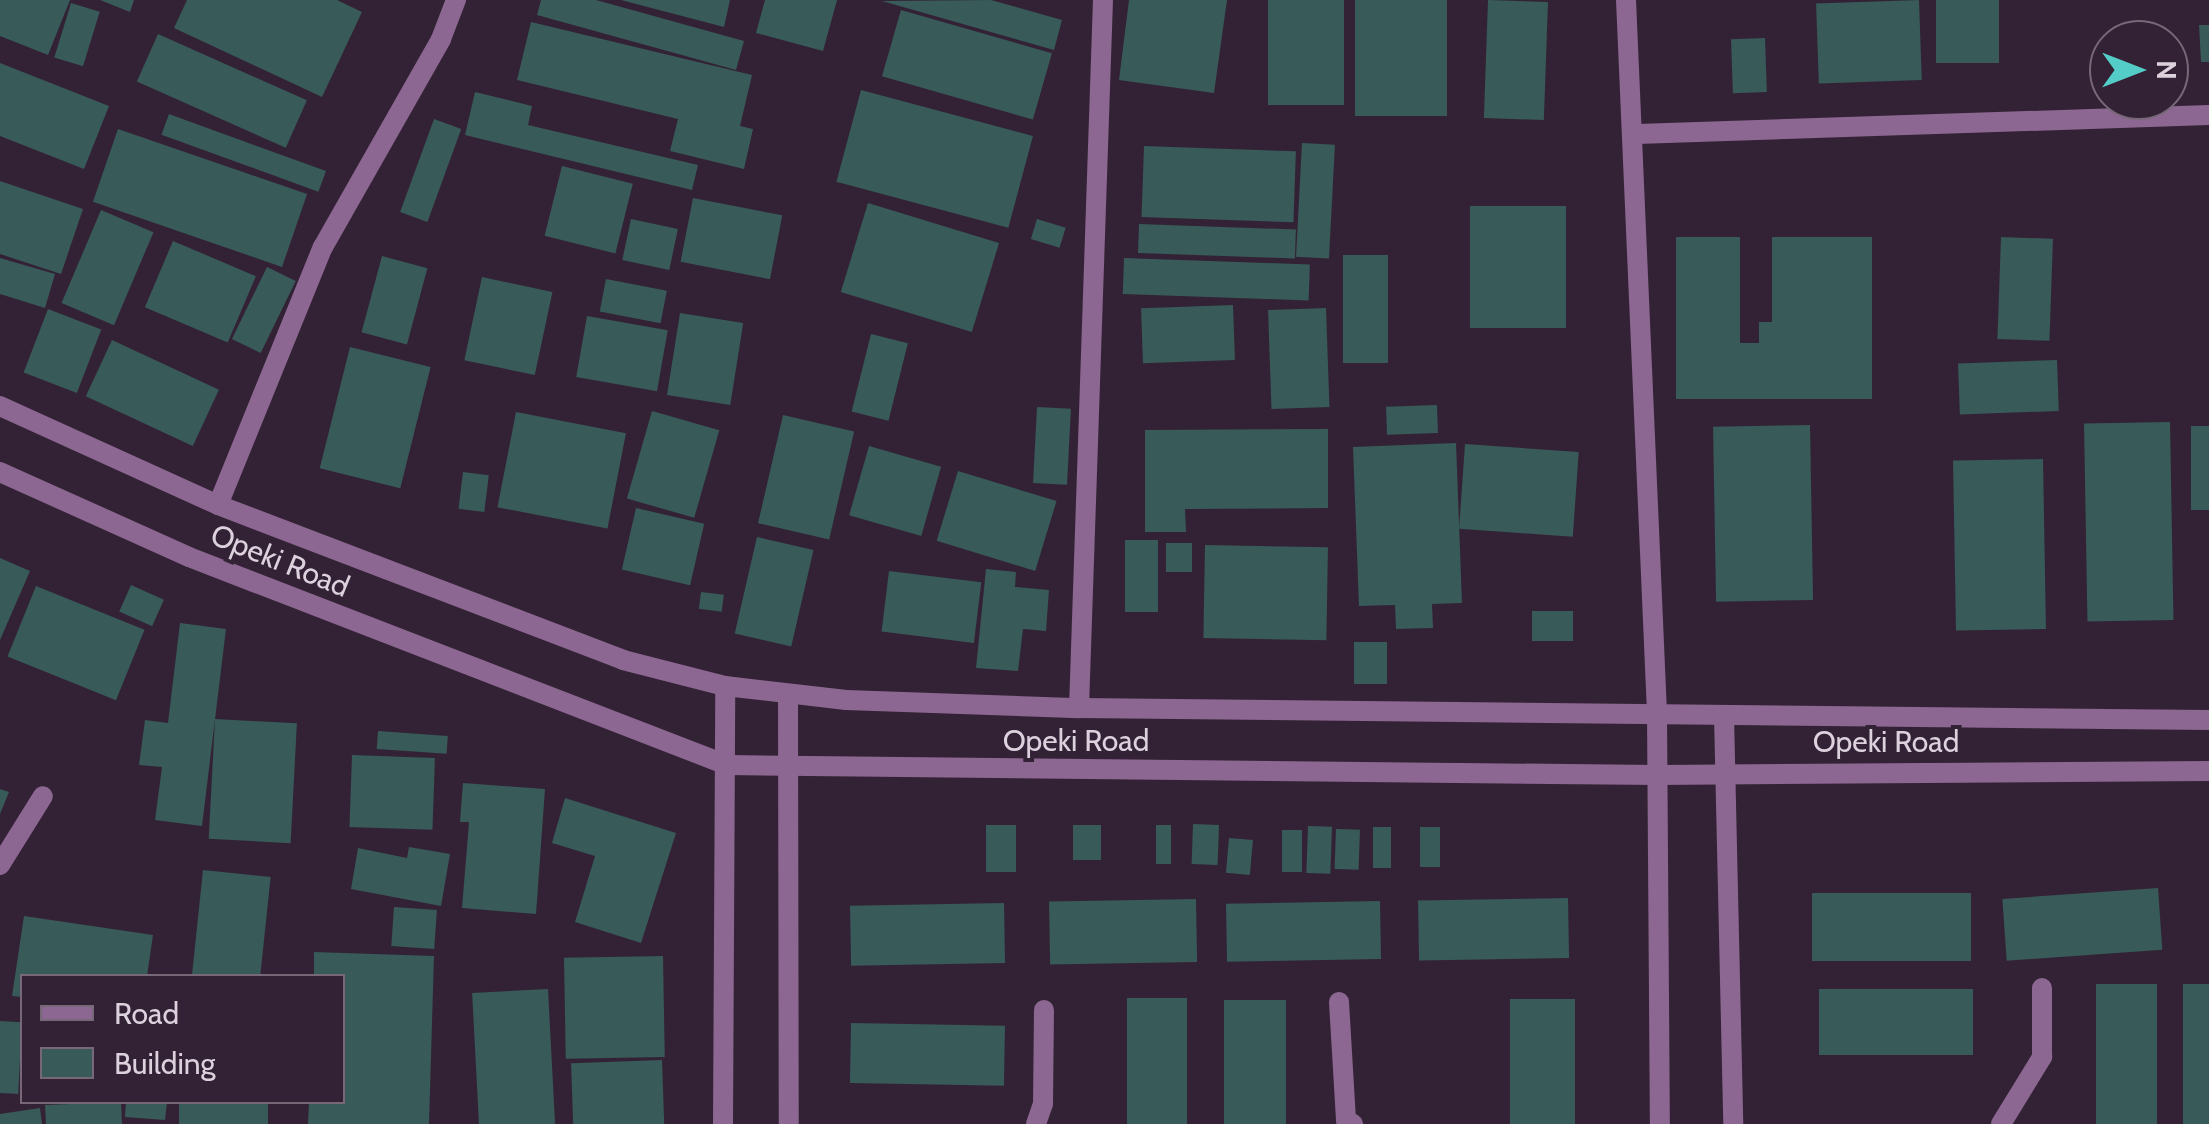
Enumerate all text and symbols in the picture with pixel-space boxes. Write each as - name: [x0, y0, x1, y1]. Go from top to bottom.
- north arrow: [2089, 20, 2189, 120]
- text: N: [2150, 60, 2184, 80]
- street label: Opeki Road: [205, 517, 355, 605]
- street label: Opeki Road: [1003, 723, 1149, 759]
- street label: Opeki Road: [1813, 724, 1959, 760]
- legend: [20, 974, 345, 1104]
- text: Road: [114, 995, 179, 1032]
- text: Building: [114, 1045, 216, 1082]

